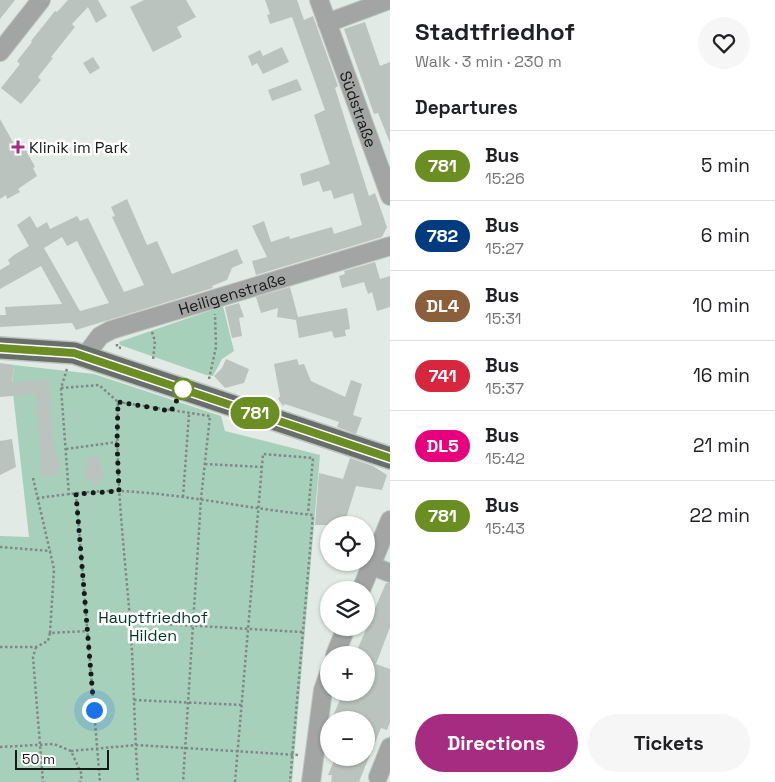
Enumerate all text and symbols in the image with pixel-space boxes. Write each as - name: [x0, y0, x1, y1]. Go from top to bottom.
- text: Stadtfriedhof: [415, 16, 575, 47]
- button: heart: [698, 17, 750, 69]
- text: Walk · 3 min · 230 m: [415, 51, 562, 72]
- street label: Südstraße: [335, 68, 382, 150]
- text: Departures: [415, 95, 518, 120]
- place label: Klinik im Park: [29, 137, 129, 158]
- marker: Klinik im Park: [11, 140, 25, 154]
- text: Bus: [485, 143, 519, 168]
- text: 5 min: [701, 153, 750, 178]
- text: 781: [428, 154, 457, 177]
- text: 15:26: [485, 168, 525, 189]
- text: Bus: [485, 213, 519, 238]
- text: 6 min: [701, 223, 750, 248]
- text: 782: [427, 224, 458, 247]
- text: 15:27: [485, 238, 524, 259]
- street label: Heiligenstraße: [176, 267, 288, 320]
- text: Bus: [485, 283, 519, 308]
- text: 10 min: [692, 293, 750, 318]
- text: DL4: [426, 294, 459, 317]
- text: 15:31: [485, 308, 521, 329]
- text: Bus: [485, 353, 519, 378]
- text: 16 min: [693, 363, 750, 388]
- text: 741: [428, 364, 457, 387]
- unlabelled marker: [172, 378, 194, 400]
- text: 15:37: [485, 378, 524, 399]
- line badge: 781: [226, 397, 284, 429]
- text: 781: [241, 401, 269, 424]
- text: Bus: [485, 423, 519, 448]
- text: 21 min: [693, 433, 750, 458]
- text: DL5: [426, 434, 459, 457]
- text: 15:42: [485, 448, 525, 469]
- text: Bus: [485, 493, 519, 518]
- text: 22 min: [690, 503, 750, 528]
- text: 781: [428, 504, 457, 527]
- map controls: [320, 516, 375, 766]
- button: locate: [320, 516, 375, 571]
- text: 15:43: [485, 518, 525, 539]
- button: layers: [320, 581, 375, 636]
- park label: Hauptfriedhof Hilden: [98, 607, 208, 646]
- button: +: [320, 646, 375, 701]
- your location: [82, 698, 107, 723]
- button: −: [320, 711, 375, 766]
- button: Directions: [415, 714, 578, 772]
- button: Tickets: [588, 714, 750, 772]
- scale bar: [15, 747, 109, 770]
- text: 50 m: [22, 750, 55, 768]

